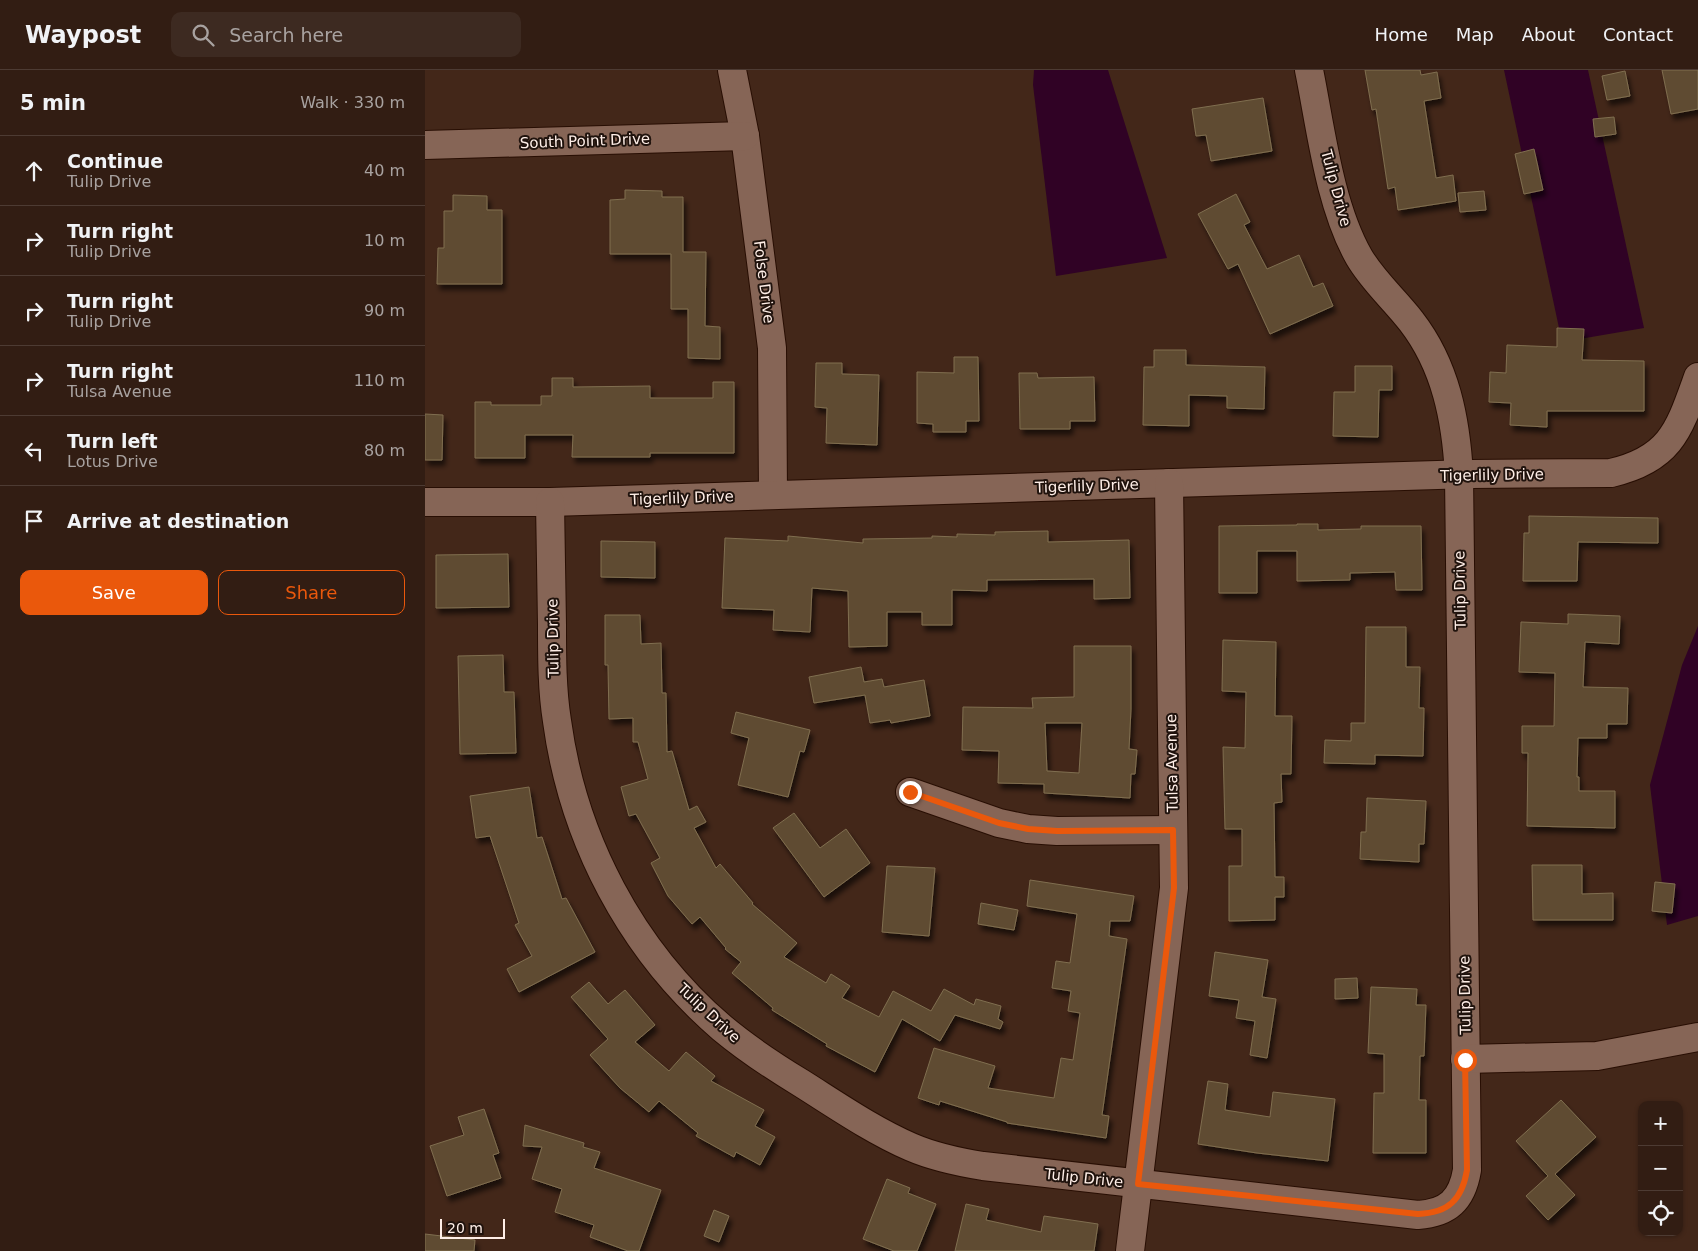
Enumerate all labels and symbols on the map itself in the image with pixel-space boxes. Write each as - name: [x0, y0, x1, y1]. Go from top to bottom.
- street label: South Point Drive: [520, 130, 650, 152]
- street label: Tulip Drive: [1317, 147, 1355, 228]
- street label: Folse Drive: [750, 240, 778, 324]
- street label: Tigerlily Drive: [1439, 465, 1544, 485]
- street label: Tigerlily Drive: [1034, 475, 1139, 497]
- street label: Tigerlily Drive: [629, 487, 734, 509]
- street label: Tulip Drive: [1450, 550, 1470, 631]
- street label: Tulip Drive: [543, 598, 563, 679]
- street label: Tulsa Avenue: [1162, 714, 1182, 813]
- route end: [899, 781, 922, 804]
- street label: Tulip Drive: [1455, 955, 1475, 1036]
- street label: Tulip Drive: [673, 979, 744, 1047]
- route start: [1454, 1049, 1477, 1072]
- street label: Tulip Drive: [1043, 1165, 1124, 1191]
- scale bar: [440, 1216, 505, 1239]

